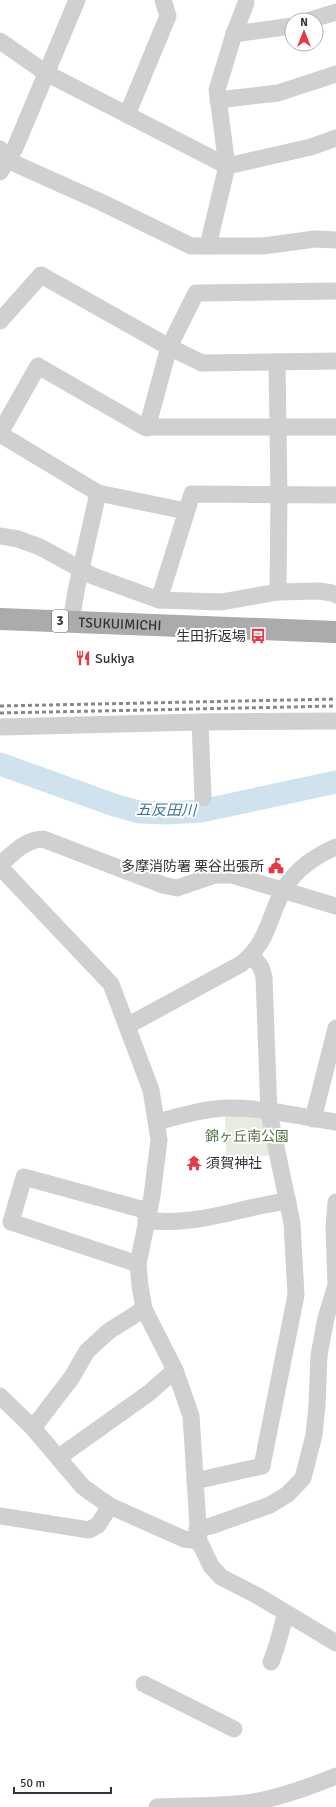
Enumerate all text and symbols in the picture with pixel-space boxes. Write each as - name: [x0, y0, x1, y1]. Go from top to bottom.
- north arrow: [284, 12, 324, 52]
- text: N: [300, 16, 308, 29]
- road number: 3: [52, 610, 68, 632]
- street label: TSUKUIMICHI: [78, 614, 162, 634]
- bus stop icon: 生田折返場: [249, 627, 267, 645]
- place label: 生田折返場: [176, 628, 246, 645]
- restaurant icon: Sukiya: [74, 649, 92, 667]
- place label: Sukiya: [95, 650, 135, 667]
- water label: 五反田川: [136, 800, 198, 820]
- public building icon: 多摩消防署 栗谷出張所: [267, 857, 285, 875]
- place label: 多摩消防署 栗谷出張所: [121, 858, 264, 875]
- park label: 錦ヶ丘南公園: [205, 1128, 289, 1145]
- temple icon: 須賀神社: [185, 1154, 203, 1172]
- place label: 須賀神社: [206, 1155, 262, 1172]
- scale bar: [14, 1769, 111, 1795]
- text: 50 m: [20, 1776, 45, 1791]

